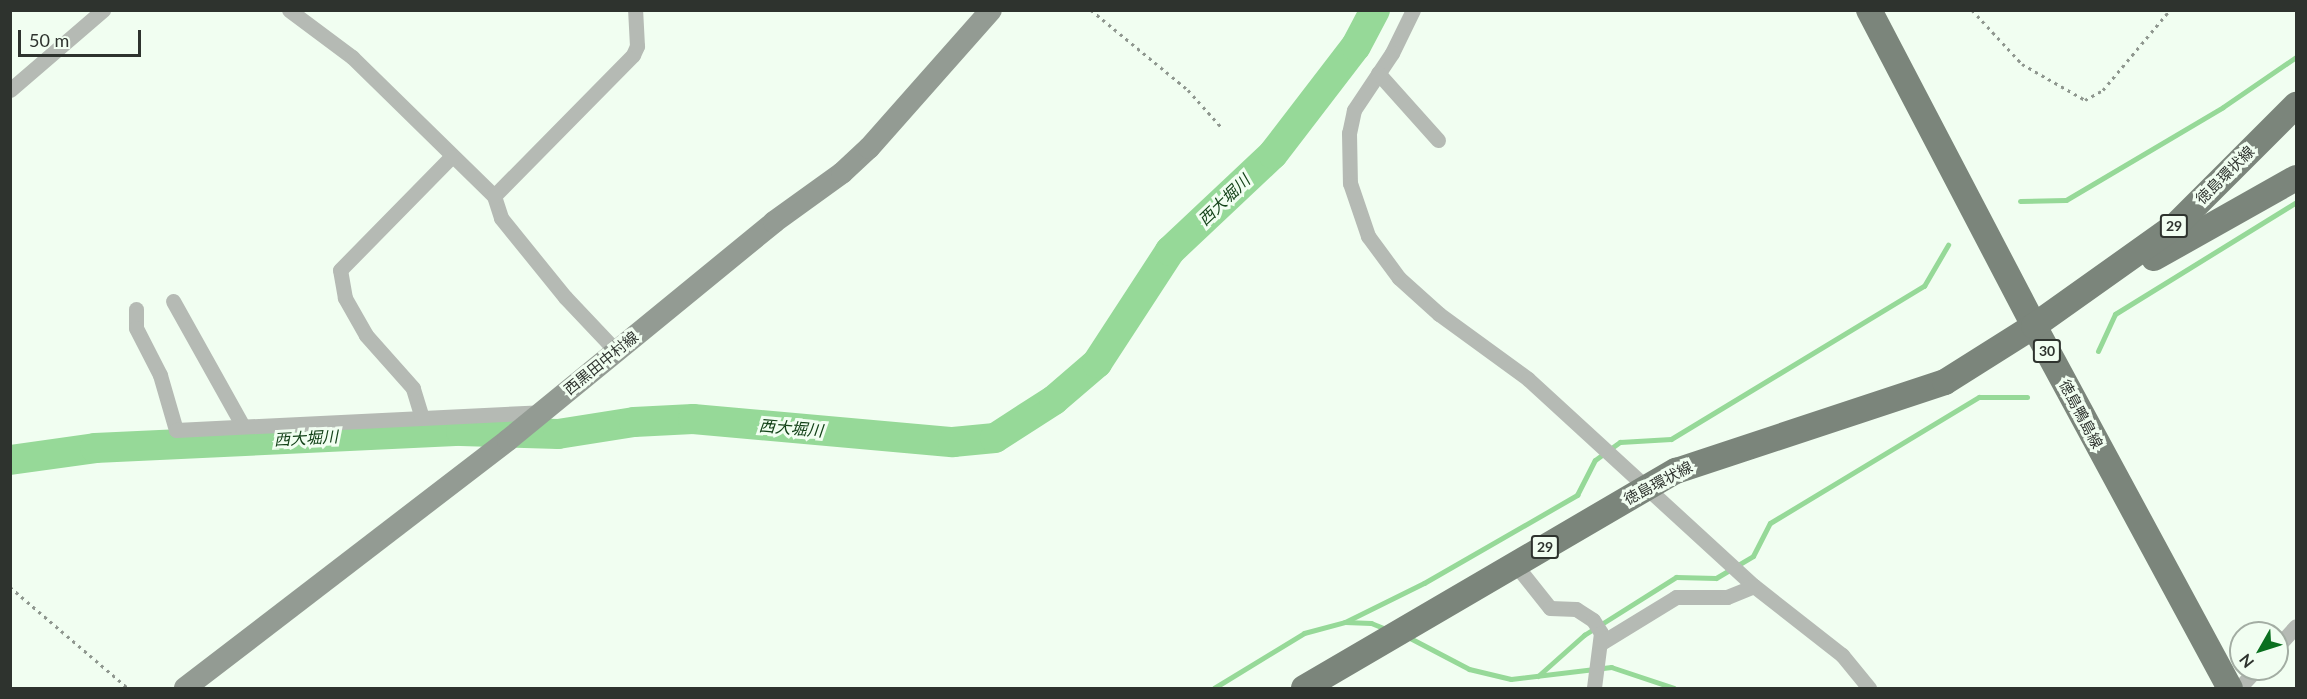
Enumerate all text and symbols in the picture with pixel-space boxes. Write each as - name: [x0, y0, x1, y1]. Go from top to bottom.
- scale bar: [21, 18, 144, 56]
- text: 50 m: [29, 29, 69, 51]
- street label: 徳島環状線: [2192, 142, 2258, 208]
- water label: 西大堀川: [1194, 171, 1254, 229]
- road number: 29: [2159, 215, 2189, 237]
- street label: 西黒田中村線: [560, 328, 642, 398]
- road number: 30: [2032, 340, 2062, 362]
- street label: 徳島鴨島線: [2055, 377, 2107, 451]
- water label: 西大堀川: [758, 416, 824, 440]
- water label: 西大堀川: [274, 427, 338, 449]
- street label: 徳島環状線: [1621, 457, 1695, 509]
- road number: 29: [1530, 536, 1560, 558]
- north arrow: [2229, 621, 2289, 681]
- text: N: [2235, 651, 2257, 672]

